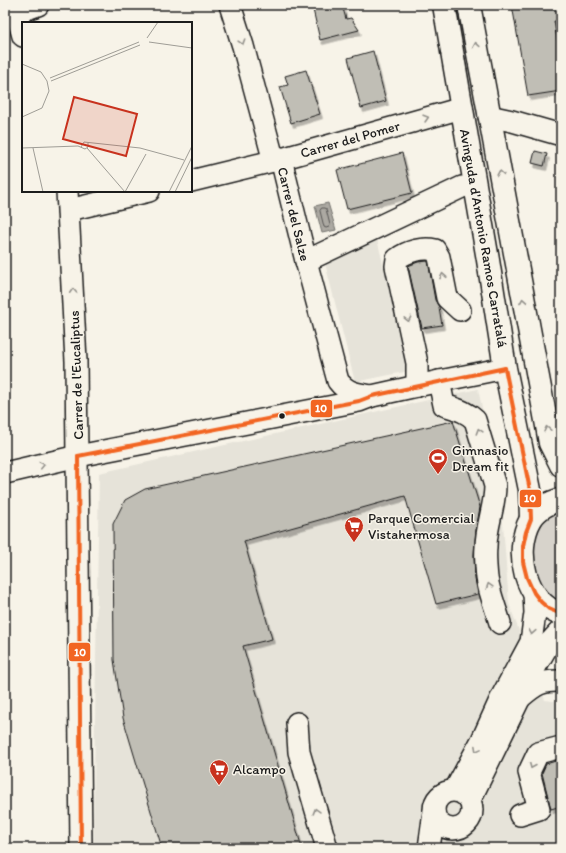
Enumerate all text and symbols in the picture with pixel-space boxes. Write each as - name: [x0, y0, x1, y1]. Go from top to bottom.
- inset map: [22, 22, 192, 192]
- one-way arrow: [237, 38, 246, 45]
- one-way arrow: [473, 42, 481, 48]
- one-way arrow: [422, 114, 429, 123]
- street label: Carrer del Pomer: [298, 117, 402, 162]
- street label: Avinguda d'Antonio Ramos Carratalá: [456, 127, 511, 349]
- street label: Carrer del Salze: [274, 165, 313, 263]
- one-way arrow: [496, 170, 504, 176]
- one-way arrow: [439, 273, 448, 279]
- one-way arrow: [69, 288, 77, 294]
- one-way arrow: [519, 298, 528, 304]
- street label: Carrer de l'Eucaliptus: [66, 310, 87, 440]
- one-way arrow: [403, 316, 411, 323]
- line badge: 10: [310, 399, 333, 418]
- text: 10: [315, 402, 327, 415]
- unlabelled marker: [277, 411, 287, 421]
- one-way arrow: [544, 426, 552, 432]
- one-way arrow: [475, 428, 484, 435]
- place label: Gimnasio Dream fit: [452, 442, 509, 475]
- sports icon: Gimnasio Dream fit: [427, 447, 449, 475]
- one-way arrow: [38, 461, 45, 469]
- line badge: 10: [519, 489, 542, 508]
- text: 10: [524, 492, 536, 505]
- place label: Parque Comercial Vistahermosa: [368, 510, 474, 543]
- supermarket icon: Parque Comercial Vistahermosa: [343, 515, 365, 543]
- one-way arrow: [485, 582, 494, 589]
- one-way arrow: [528, 629, 537, 635]
- line badge: 10: [68, 642, 91, 662]
- text: 10: [74, 646, 86, 659]
- one-way arrow: [474, 745, 482, 753]
- supermarket icon: Alcampo: [208, 758, 230, 786]
- place label: Alcampo: [233, 761, 286, 778]
- one-way arrow: [528, 763, 536, 770]
- one-way arrow: [312, 807, 321, 814]

